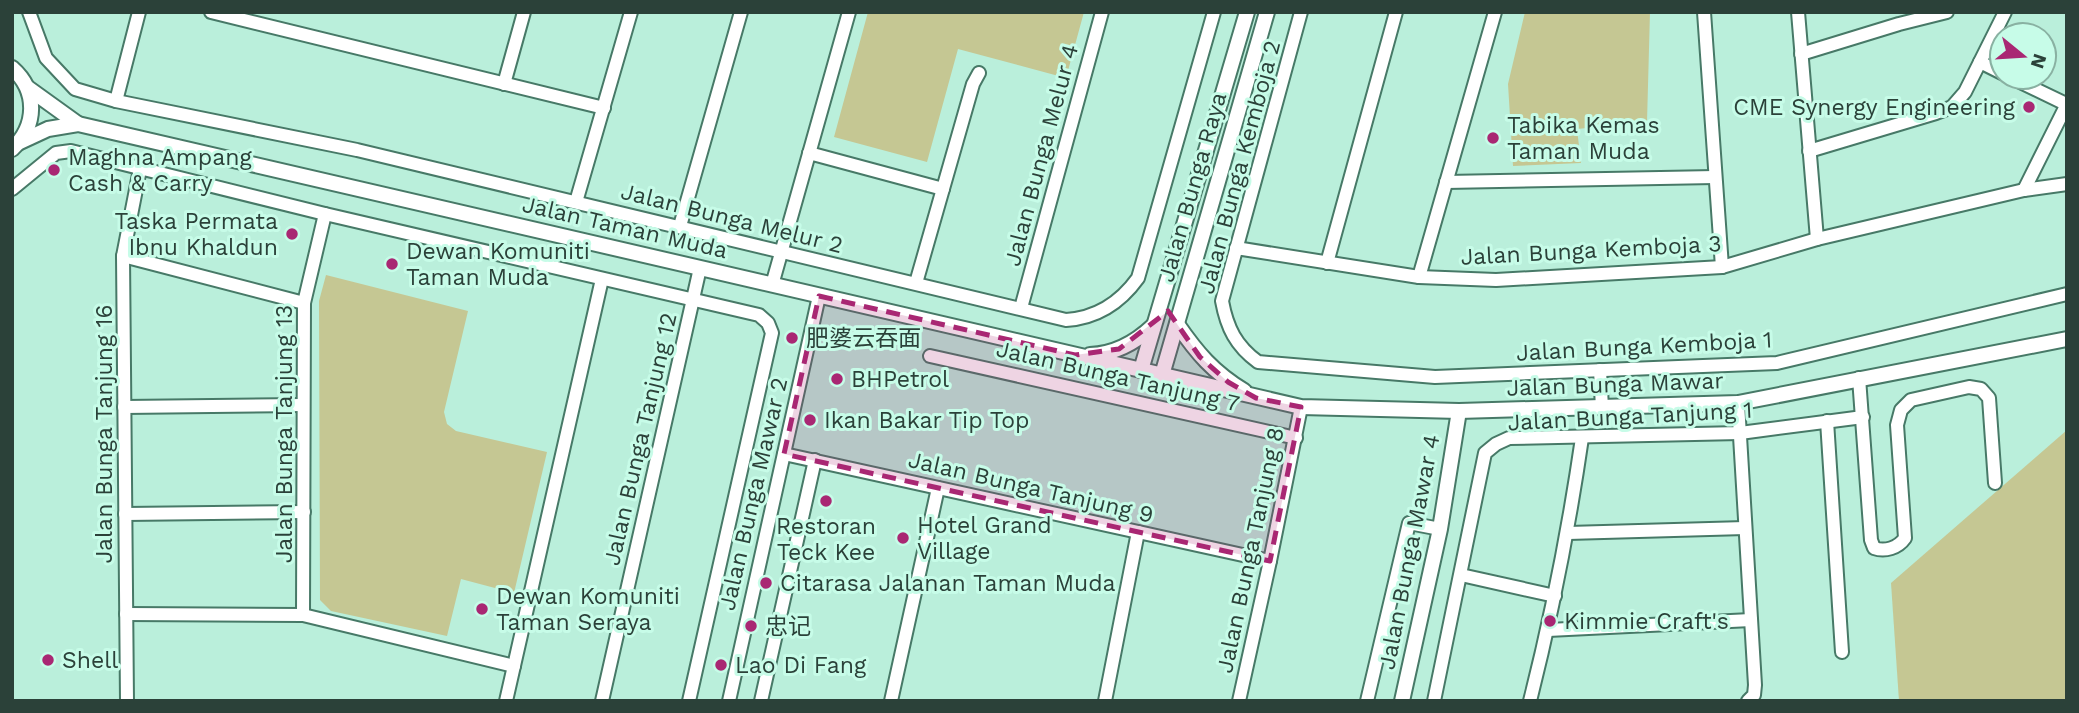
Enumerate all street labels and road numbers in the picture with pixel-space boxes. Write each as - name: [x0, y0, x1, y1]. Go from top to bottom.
- street label: Jalan Bunga Kemboja 2: [1193, 37, 1286, 297]
- street label: Jalan Bunga Melur 4: [999, 41, 1084, 269]
- street label: Jalan Bunga Raya: [1152, 89, 1232, 285]
- street label: Jalan Bunga Melur 2: [618, 178, 846, 259]
- street label: Jalan Taman Muda: [520, 191, 730, 264]
- street label: Jalan Bunga Kemboja 3: [1460, 230, 1722, 271]
- street label: Jalan Bunga Tanjung 16: [91, 304, 118, 564]
- street label: Jalan Bunga Tanjung 13: [271, 305, 298, 563]
- street label: Jalan Bunga Tanjung 12: [598, 310, 683, 568]
- street label: Jalan Bunga Kemboja 1: [1515, 326, 1773, 367]
- street label: Jalan Bunga Tanjung 7: [994, 335, 1242, 418]
- street label: Jalan Bunga Mawar: [1506, 367, 1724, 402]
- street label: Jalan Bunga Mawar 2: [714, 375, 793, 613]
- street label: Jalan Bunga Tanjung 1: [1507, 397, 1753, 436]
- street label: Jalan Bunga Tanjung 8: [1211, 425, 1290, 676]
- street label: Jalan Bunga Mawar 4: [1373, 432, 1446, 672]
- street label: Jalan Bunga Tanjung 9: [906, 446, 1156, 529]

